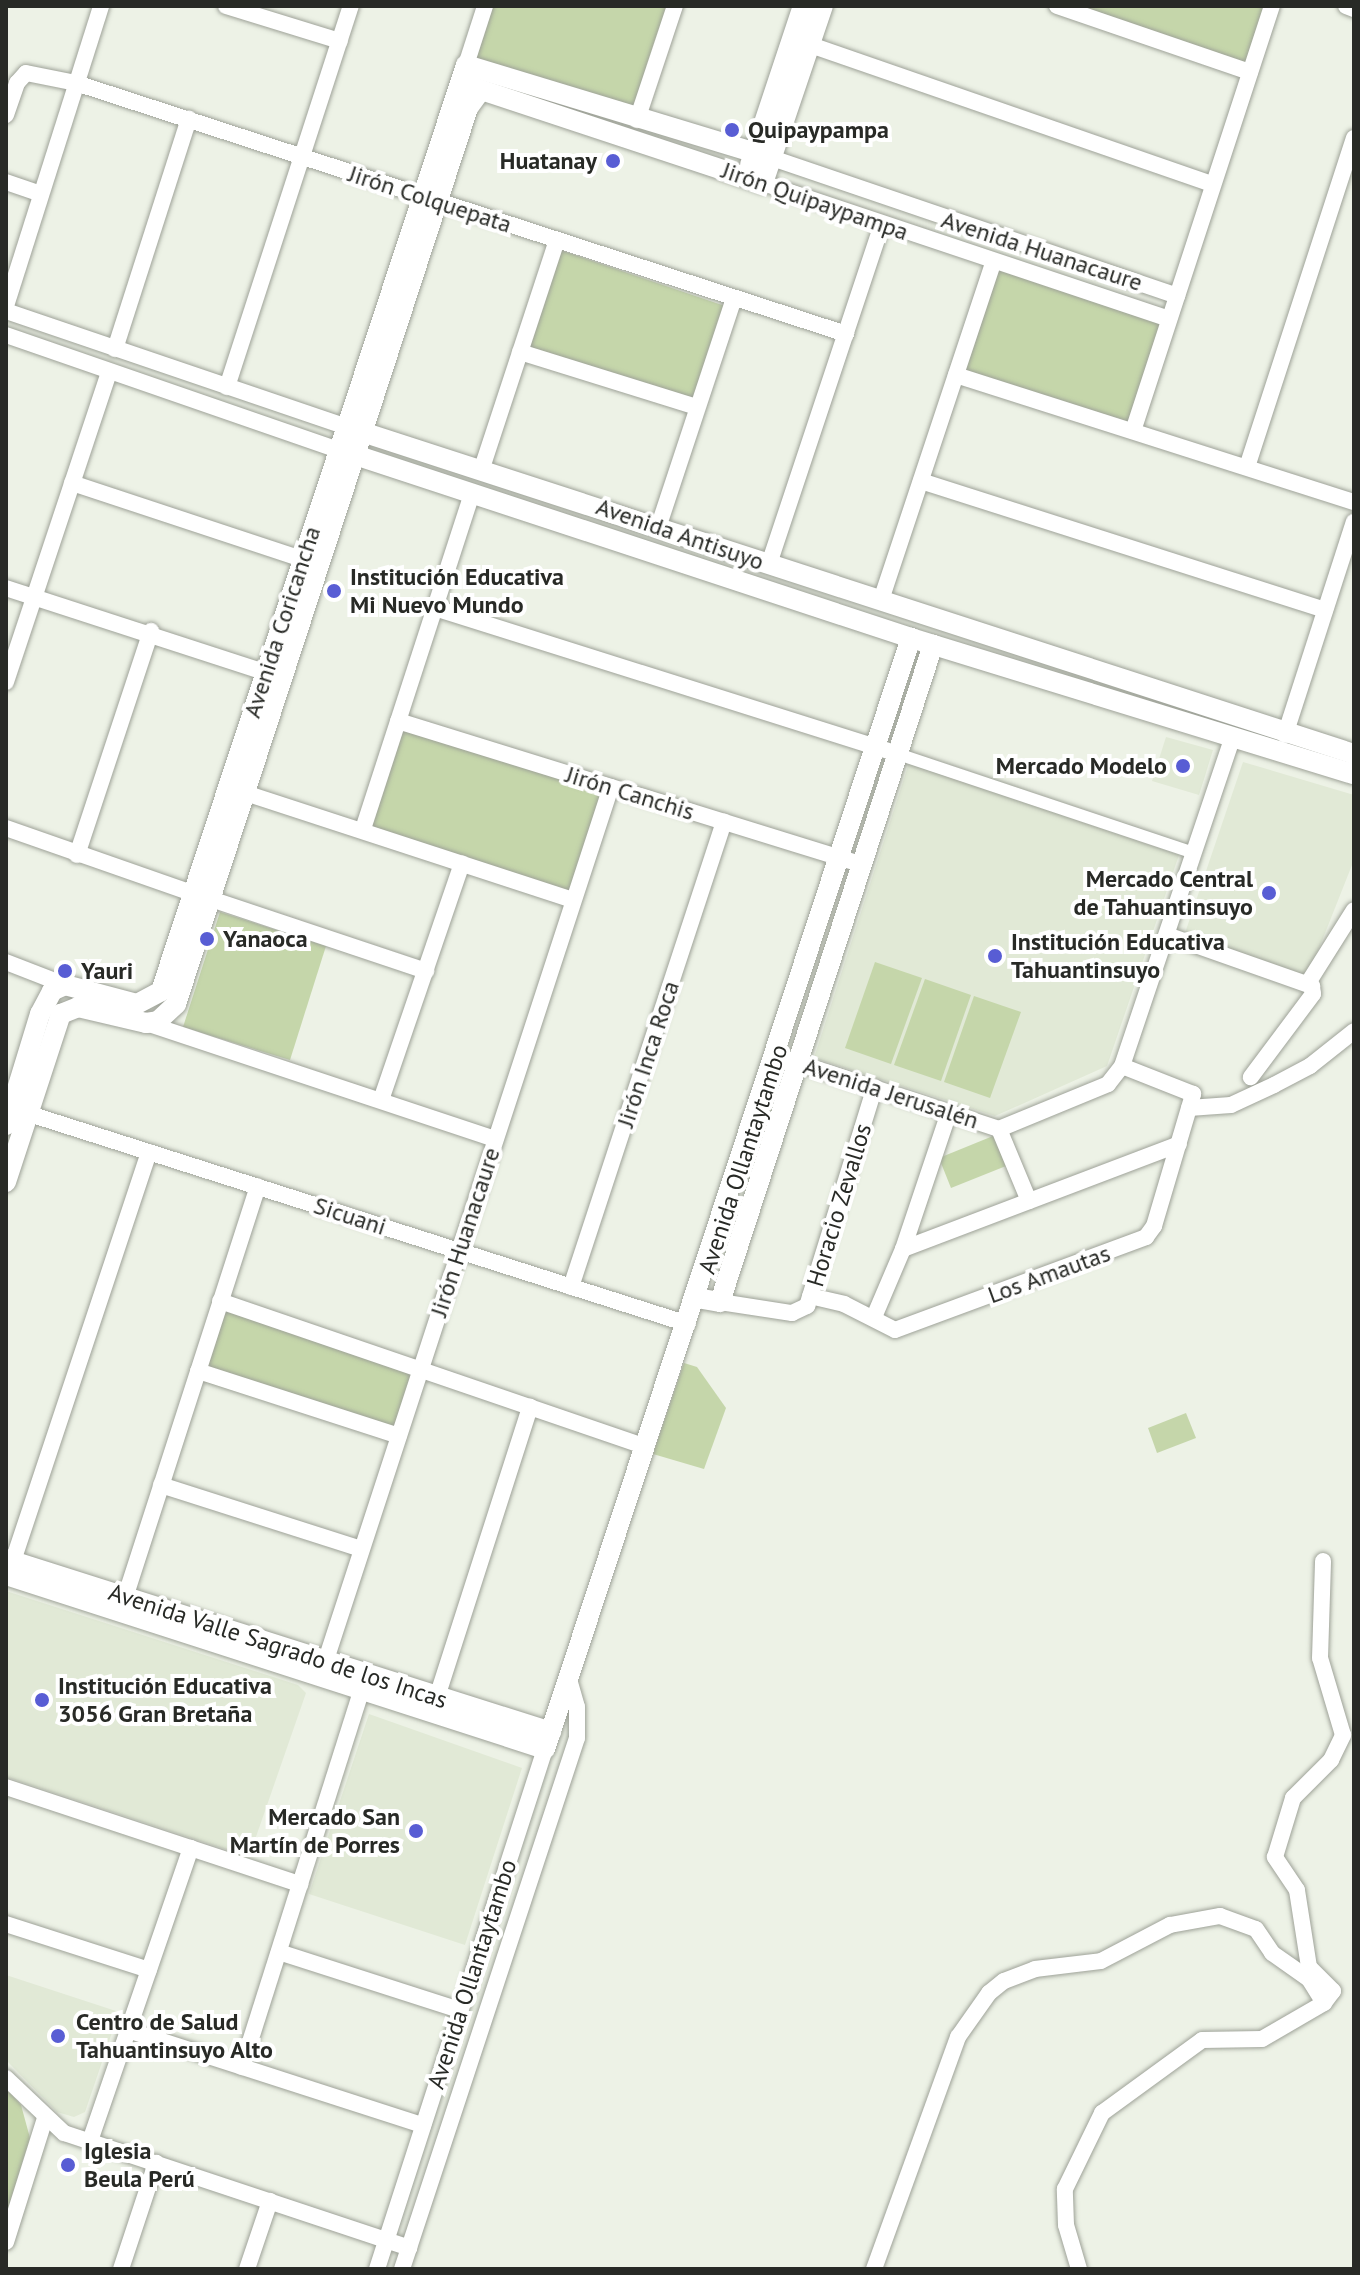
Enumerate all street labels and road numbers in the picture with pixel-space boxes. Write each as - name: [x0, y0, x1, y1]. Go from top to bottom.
- street label: Jirón Quipaypampa: [718, 156, 912, 246]
- street label: Jirón Colquepata: [345, 159, 515, 239]
- street label: Avenida Huanacaure: [938, 205, 1146, 297]
- street label: Avenida Antisuyo: [592, 492, 768, 576]
- street label: Avenida Coricancha: [237, 523, 327, 721]
- street label: Jirón Canchis: [562, 760, 698, 826]
- street label: Jirón Inca Roca: [611, 977, 685, 1131]
- street label: Avenida Ollantaytambo: [692, 1041, 794, 1277]
- street label: Avenida Jerusalén: [800, 1051, 982, 1135]
- street label: Horacio Zevallos: [800, 1120, 878, 1290]
- street label: Jirón Huanacaure: [424, 1144, 506, 1320]
- street label: Sicuani: [310, 1191, 390, 1241]
- street label: Los Amautas: [984, 1238, 1114, 1310]
- street label: Avenida Valle Sagrado de los Incas: [105, 1577, 451, 1715]
- street label: Avenida Ollantaytambo: [421, 1856, 523, 2092]

